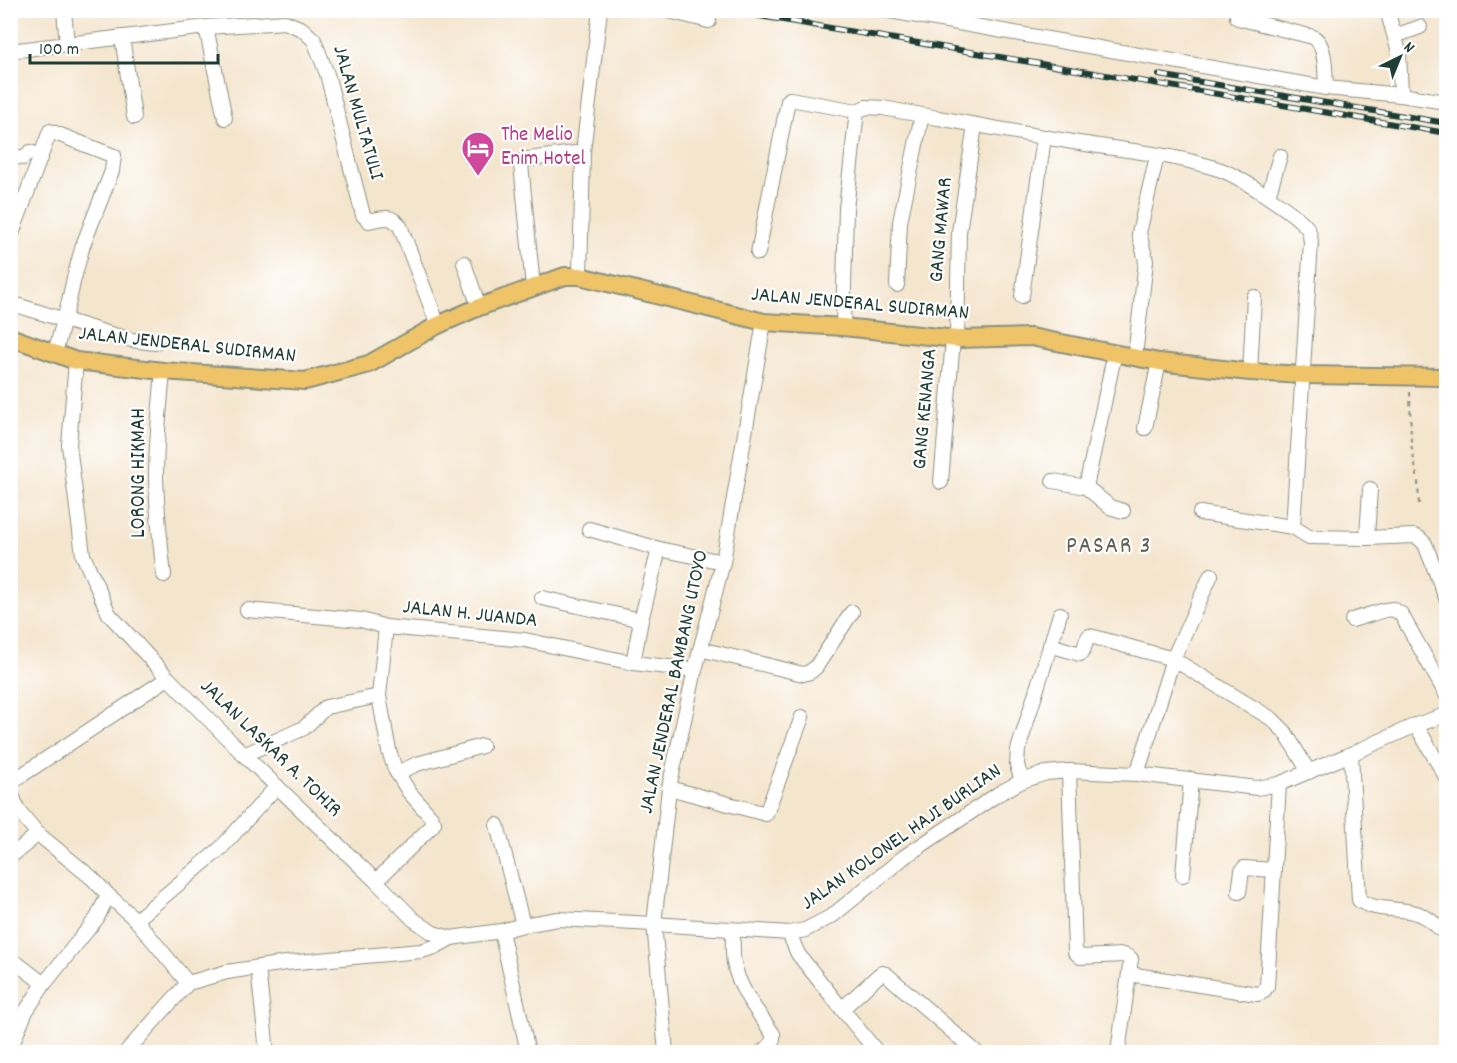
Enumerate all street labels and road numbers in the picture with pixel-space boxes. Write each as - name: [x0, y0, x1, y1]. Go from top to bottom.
- street label: JALAN MULTATULI: [323, 42, 391, 184]
- street label: GANG MAWAR: [922, 176, 962, 284]
- street label: JALAN JENDERAL SUDIRMAN: [750, 281, 970, 329]
- street label: JALAN JENDERAL SUDIRMAN: [77, 320, 297, 372]
- street label: GANG KENANGA: [906, 347, 946, 471]
- street label: LORONG HIKMAH: [125, 408, 155, 538]
- street label: JALAN JENDERAL BAMBANG UTOYO: [632, 548, 718, 816]
- street label: JALAN H. JUANDA: [401, 593, 539, 637]
- street label: JALAN LASKAR A. TOHIR: [192, 673, 348, 825]
- street label: JALAN KOLONEL HAJI BURLIAN: [796, 757, 1008, 919]

